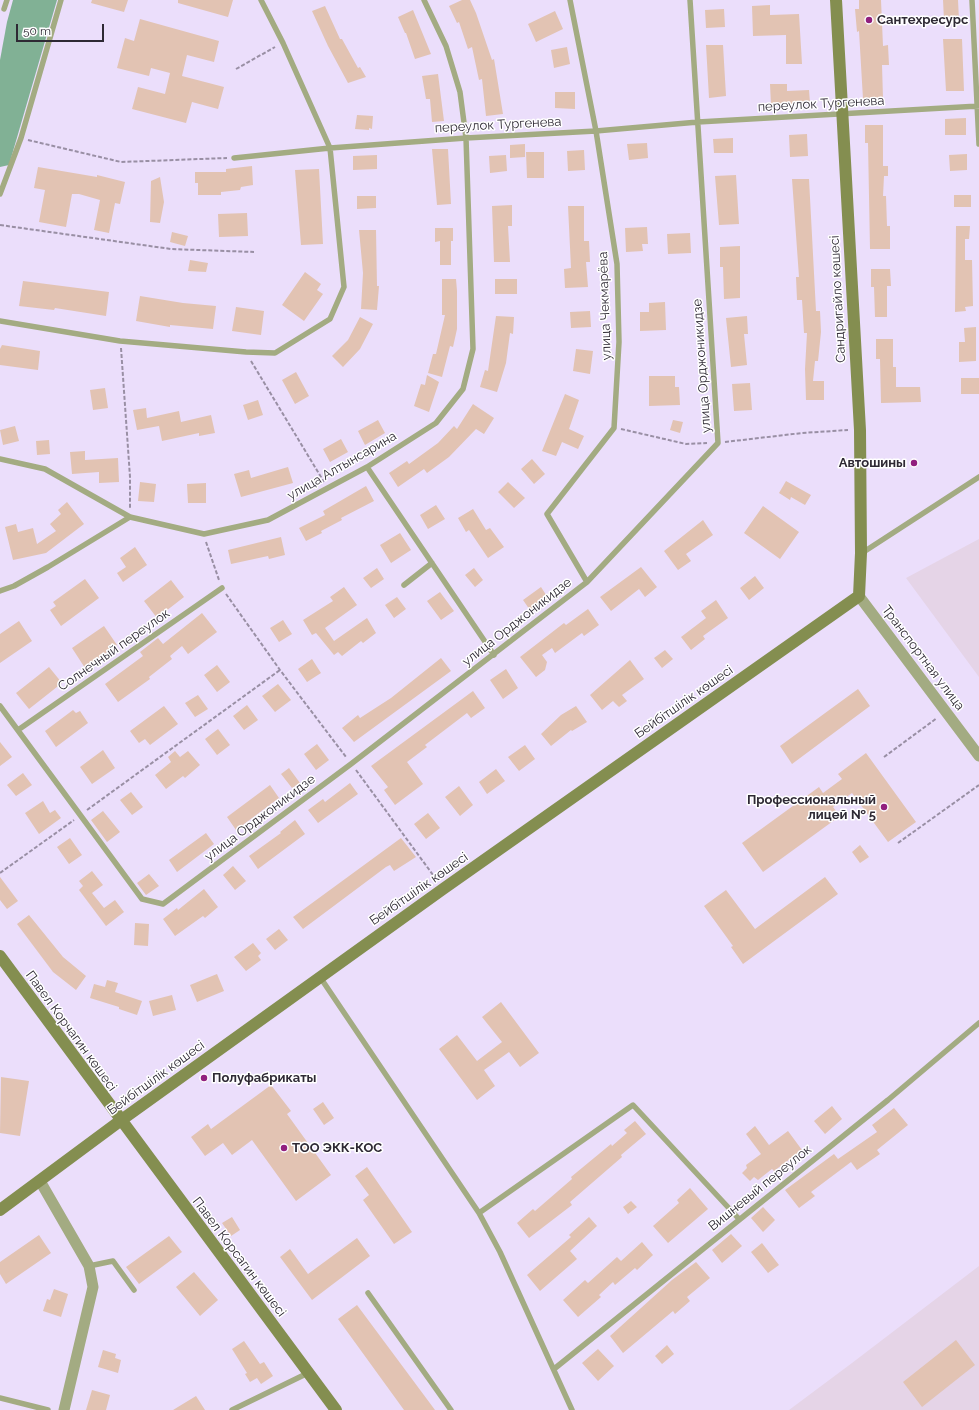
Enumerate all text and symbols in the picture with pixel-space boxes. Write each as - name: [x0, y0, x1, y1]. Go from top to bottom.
- place label: Сантехресурс: [877, 12, 968, 28]
- marker: Сантехресурс: [864, 15, 874, 25]
- scale bar: [18, 16, 106, 42]
- text: 50 m: [23, 24, 51, 38]
- street label: переулок Тургенева: [757, 93, 885, 115]
- street label: переулок Тургенева: [434, 114, 562, 136]
- street label: Сандригайло көшесі: [827, 235, 849, 363]
- street label: улица Чекмарёва: [595, 251, 615, 361]
- street label: улица Орджоникидзе: [690, 298, 714, 434]
- street label: улица Алтынсарина: [285, 428, 399, 504]
- place label: Автошины: [839, 455, 906, 471]
- marker: Автошины: [909, 458, 919, 468]
- street label: улица Орджоникидзе: [459, 575, 575, 669]
- street label: Транспортная улица: [878, 602, 968, 714]
- street label: Солнечный переулок: [55, 606, 173, 694]
- street label: Бейбітшілік көшесі: [632, 662, 736, 742]
- street label: улица Орджоникидзе: [202, 771, 318, 865]
- place label: Профессиональный лицей № 5: [747, 792, 876, 823]
- marker: Профессиональный лицей № 5: [879, 802, 889, 812]
- street label: Бейбітшілік көшесі: [367, 849, 471, 929]
- street label: Павел Корчагин көшесі: [22, 968, 120, 1094]
- street label: Бейбітшілік көшесі: [104, 1037, 208, 1119]
- place label: Полуфабрикаты: [212, 1070, 316, 1086]
- marker: Полуфабрикаты: [199, 1073, 209, 1083]
- place label: ТОО ЭКК-КОС: [292, 1140, 382, 1156]
- street label: Вишневый переулок: [705, 1142, 815, 1234]
- marker: ТОО ЭКК-КОС: [279, 1143, 289, 1153]
- street label: Павел Корсагин көшесі: [189, 1194, 289, 1320]

